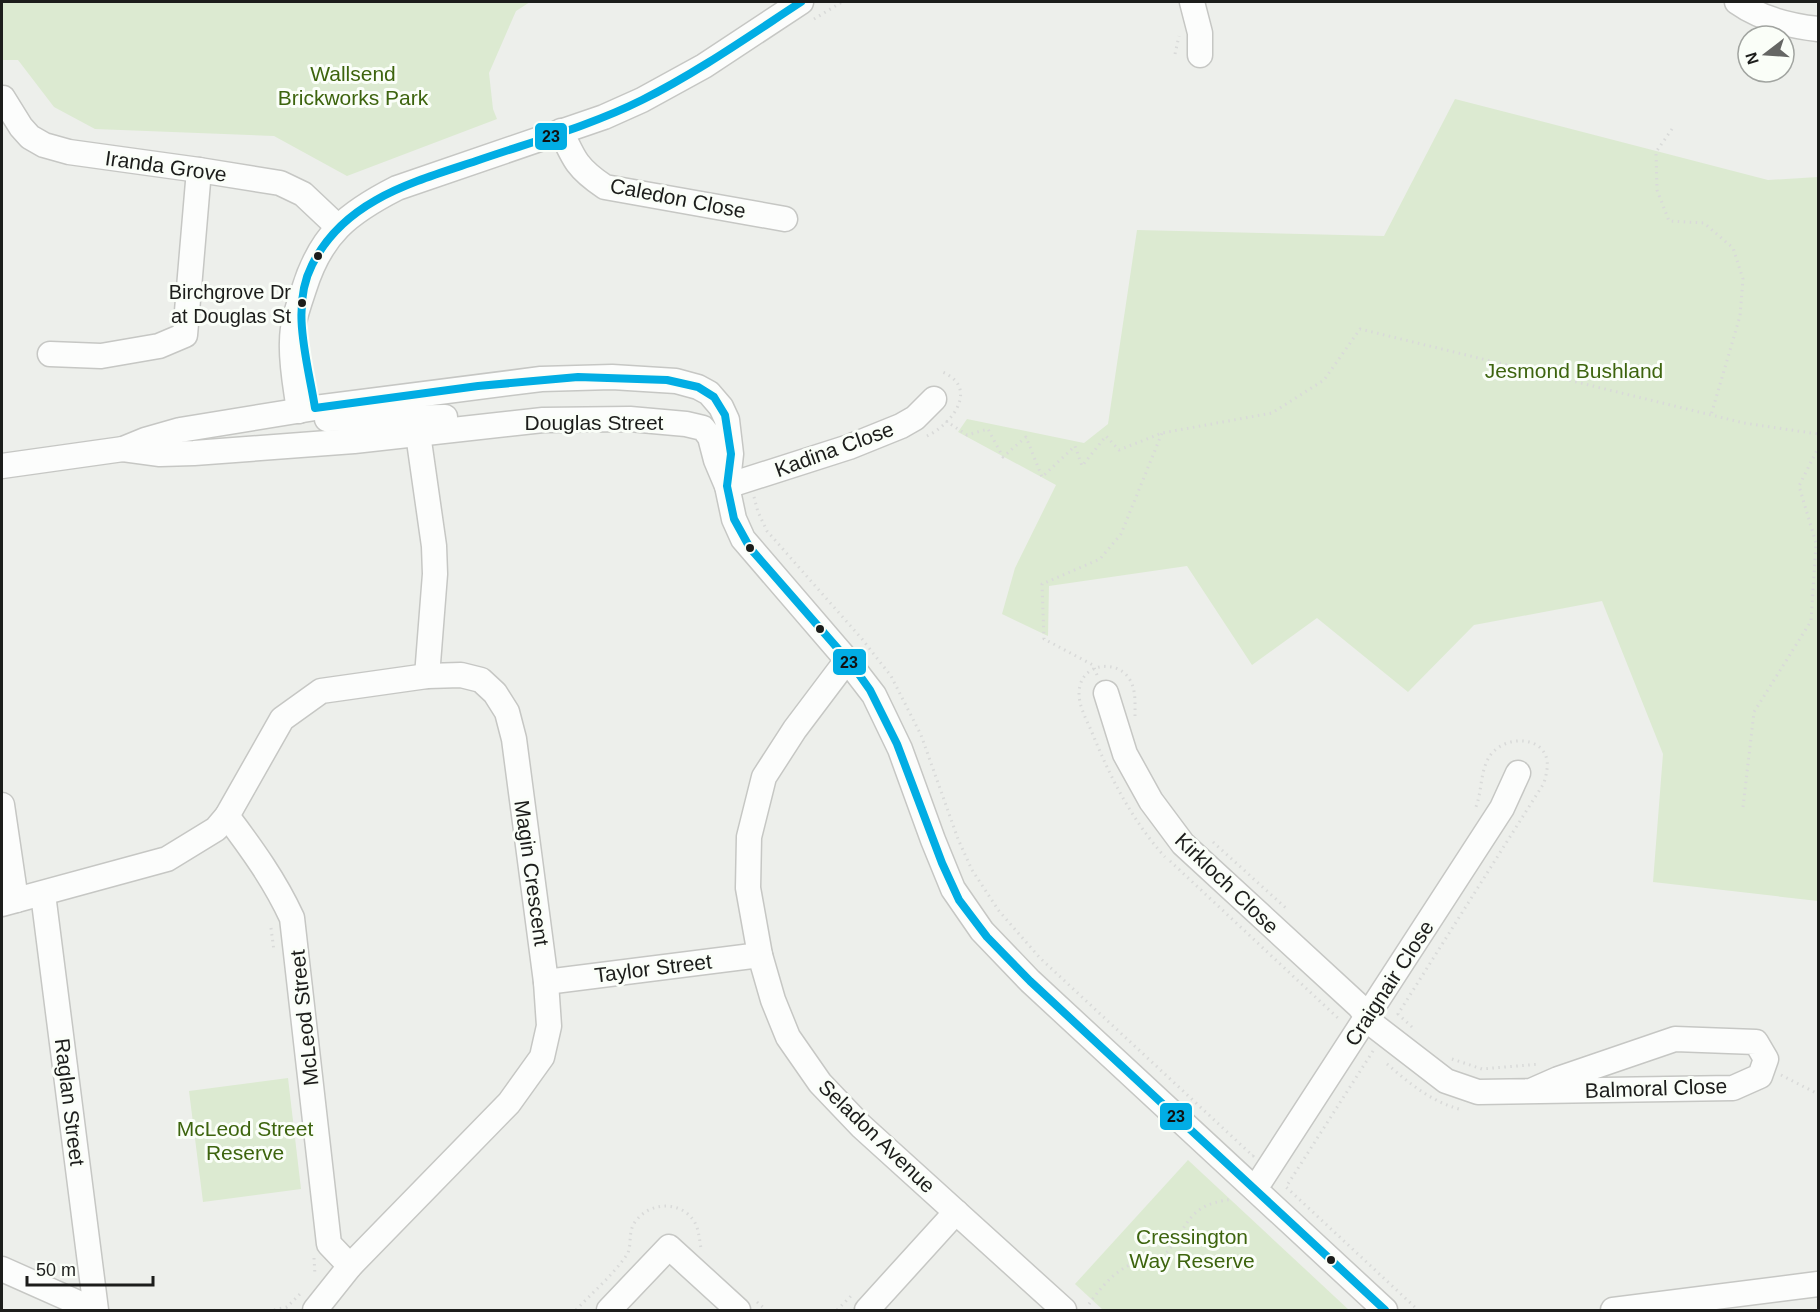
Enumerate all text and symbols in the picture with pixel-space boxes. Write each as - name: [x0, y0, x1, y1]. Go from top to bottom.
- north arrow: [1736, 24, 1796, 84]
- text: N: [1742, 50, 1762, 66]
- park label: Wallsend Brickworks Park: [278, 62, 429, 109]
- line badge: 23: [534, 122, 568, 151]
- text: 23: [542, 128, 560, 145]
- street label: Iranda Grove: [104, 146, 228, 186]
- street label: Caledon Close: [608, 174, 748, 222]
- unlabelled marker: [312, 250, 324, 262]
- place label: Birchgrove Dr at Douglas St: [169, 281, 291, 327]
- marker: Birchgrove Dr at Douglas St: [296, 297, 308, 309]
- park label: Jesmond Bushland: [1485, 359, 1663, 382]
- street label: Douglas Street: [525, 411, 664, 434]
- street label: Kadina Close: [771, 417, 897, 481]
- unlabelled marker: [744, 542, 756, 554]
- unlabelled marker: [814, 623, 826, 635]
- line badge: 23: [832, 648, 867, 676]
- text: 23: [840, 654, 858, 671]
- street label: Magin Crescent: [510, 799, 554, 948]
- street label: Kirkloch Close: [1171, 828, 1283, 938]
- street label: Craignair Close: [1340, 916, 1438, 1050]
- street label: McLeod Street: [285, 949, 323, 1087]
- street label: Taylor Street: [593, 949, 713, 987]
- street label: Raglan Street: [51, 1037, 89, 1167]
- street label: Balmoral Close: [1584, 1074, 1728, 1102]
- street label: Seladon Avenue: [814, 1075, 940, 1197]
- line badge: 23: [1159, 1102, 1193, 1131]
- text: 23: [1167, 1108, 1185, 1125]
- park label: McLeod Street Reserve: [177, 1117, 313, 1164]
- park label: Cressington Way Reserve: [1129, 1225, 1255, 1272]
- scale bar: [27, 1249, 153, 1287]
- unlabelled marker: [1325, 1254, 1337, 1266]
- text: 50 m: [36, 1260, 76, 1280]

